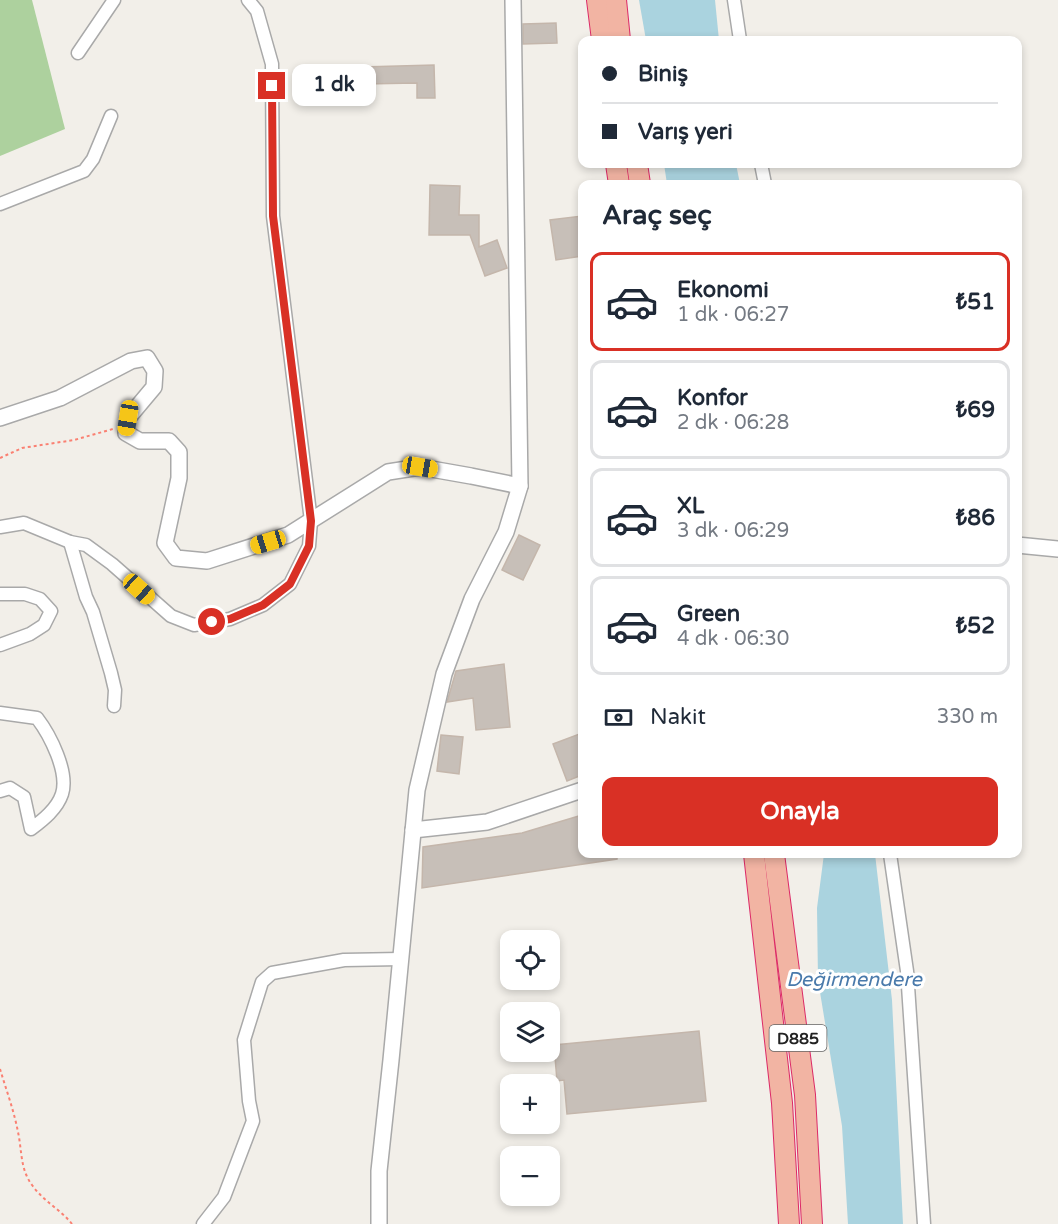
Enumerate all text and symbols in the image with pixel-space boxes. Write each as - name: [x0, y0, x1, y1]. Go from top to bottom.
- text: Biniş: [638, 61, 688, 87]
- callout: 1 dk: [293, 65, 377, 107]
- route end: [258, 72, 285, 99]
- text: 1 dk: [313, 73, 355, 97]
- text: Varış yeri: [638, 119, 733, 145]
- text: Araç seç: [602, 199, 712, 232]
- icon: car: [605, 275, 659, 329]
- text: Ekonomi: [677, 277, 769, 303]
- text: ₺51: [956, 289, 995, 315]
- text: 1 dk · 06:27: [677, 303, 789, 327]
- icon: car: [605, 383, 659, 437]
- text: Konfor: [677, 385, 748, 411]
- text: ₺69: [956, 397, 995, 423]
- car: [116, 399, 140, 437]
- text: 2 dk · 06:28: [677, 411, 789, 435]
- car: [401, 455, 439, 479]
- icon: car: [605, 491, 659, 545]
- text: XL: [677, 493, 704, 519]
- text: ₺86: [956, 505, 995, 531]
- text: 3 dk · 06:29: [677, 519, 789, 543]
- car: [248, 528, 288, 556]
- car: [120, 570, 158, 608]
- icon: car: [605, 599, 659, 653]
- text: Green: [677, 601, 740, 627]
- route start: [198, 608, 225, 635]
- text: ₺52: [956, 613, 995, 639]
- text: 4 dk · 06:30: [677, 627, 789, 651]
- icon: cash: [602, 701, 635, 734]
- text: Nakit: [650, 704, 706, 730]
- text: 330 m: [937, 705, 998, 729]
- button: Onayla: [602, 777, 998, 846]
- map controls: [500, 930, 560, 1206]
- button: locate: [500, 930, 560, 990]
- water label: Değirmendere: [786, 968, 924, 992]
- button: layers: [500, 1002, 560, 1062]
- road number: D885: [770, 1025, 826, 1051]
- button: +: [500, 1074, 560, 1134]
- button: −: [500, 1146, 560, 1206]

